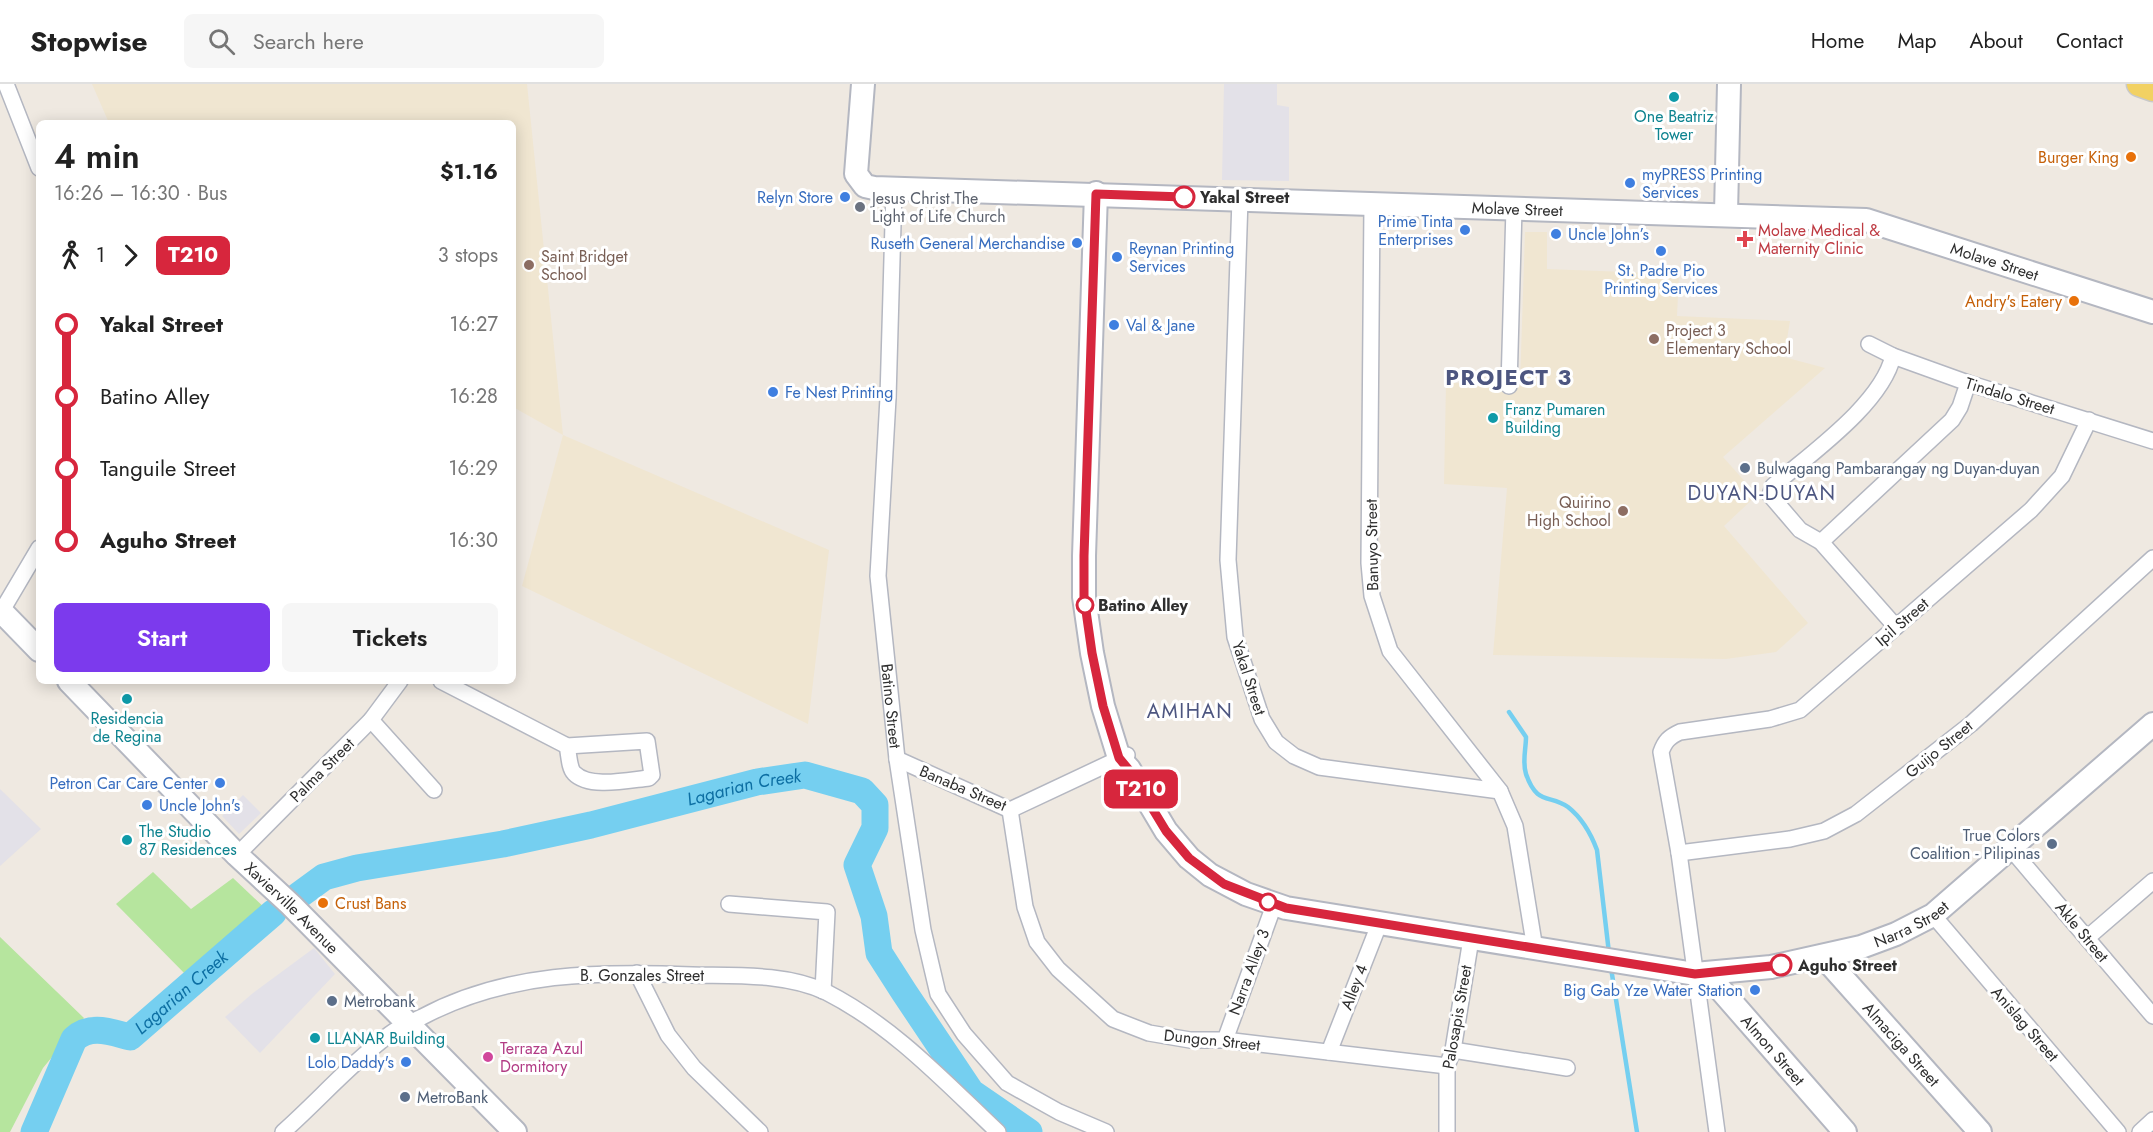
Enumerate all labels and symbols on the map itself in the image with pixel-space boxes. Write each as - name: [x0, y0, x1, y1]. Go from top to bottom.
- marker: One Beatriz Tower: [1667, 90, 1681, 104]
- place label: One Beatriz Tower: [1634, 105, 1715, 146]
- place label: Burger King: [2038, 146, 2119, 169]
- marker: Burger King: [2124, 150, 2138, 164]
- place label: myPRESS Printing Services: [1642, 163, 1762, 204]
- marker: myPRESS Printing Services: [1623, 176, 1637, 190]
- place label: Relyn Store: [757, 186, 833, 209]
- marker: Yakal Street: [1173, 186, 1195, 208]
- place label: Yakal Street: [1199, 186, 1290, 209]
- place label: Jesus Christ The Light of Life Church: [870, 187, 1006, 228]
- marker: Relyn Store: [838, 190, 852, 204]
- street label: Molave Street: [1471, 196, 1563, 222]
- marker: Jesus Christ The Light of Life Church: [853, 200, 867, 214]
- place label: Prime Tinta Enterprises: [1378, 210, 1453, 251]
- place label: Molave Medical & Maternity Clinic: [1758, 219, 1880, 260]
- marker: Prime Tinta Enterprises: [1458, 223, 1472, 237]
- place label: Uncle John’s: [1568, 223, 1649, 246]
- marker: Uncle John’s: [1549, 227, 1563, 241]
- marker: Molave Medical & Maternity Clinic: [1736, 230, 1754, 248]
- place label: Ruseth General Merchandise: [870, 232, 1065, 255]
- marker: Ruseth General Merchandise: [1070, 236, 1084, 250]
- street label: Molave Street: [1948, 236, 2042, 286]
- place label: Reynan Printing Services: [1129, 237, 1234, 278]
- marker: St. Padre Pio Printing Services: [1654, 244, 1668, 258]
- place label: Saint Bridget School: [541, 245, 628, 286]
- marker: Reynan Printing Services: [1110, 250, 1124, 264]
- marker: Saint Bridget School: [522, 258, 536, 272]
- place label: St. Padre Pio Printing Services: [1604, 259, 1718, 300]
- place label: Andry's Eatery: [1965, 290, 2063, 313]
- marker: Andry's Eatery: [2067, 294, 2081, 308]
- place label: Val & Jane: [1126, 314, 1195, 337]
- marker: Val & Jane: [1107, 318, 1121, 332]
- place label: Project 3 Elementary School: [1666, 319, 1791, 360]
- marker: Project 3 Elementary School: [1647, 332, 1661, 346]
- district label: PROJECT 3: [1445, 361, 1573, 393]
- street label: Tindalo Street: [1963, 372, 2058, 421]
- place label: Fe Nest Printing: [785, 381, 893, 404]
- marker: Fe Nest Printing: [766, 385, 780, 399]
- place label: Franz Pumaren Building: [1505, 398, 1605, 439]
- marker: Franz Pumaren Building: [1486, 411, 1500, 425]
- place label: Bulwagang Pambarangay ng Duyan-duyan: [1757, 457, 2040, 480]
- marker: Bulwagang Pambarangay ng Duyan-duyan: [1738, 461, 1752, 475]
- district label: DUYAN-DUYAN: [1688, 479, 1836, 508]
- place label: Quirino High School: [1527, 491, 1611, 532]
- street label: Banuyo Street: [1360, 499, 1384, 591]
- marker: Quirino High School: [1616, 504, 1630, 518]
- street label: Ipil Street: [1870, 592, 1934, 652]
- place label: Batino Alley: [1098, 594, 1189, 617]
- marker: Batino Alley: [1076, 596, 1094, 614]
- street label: Yakal Street: [1226, 638, 1272, 718]
- street label: Batino Street: [876, 663, 907, 749]
- marker: Residencia de Regina: [120, 692, 134, 706]
- district label: AMIHAN: [1147, 697, 1233, 726]
- place label: Residencia de Regina: [90, 707, 164, 748]
- street label: Guijo Street: [1900, 715, 1978, 783]
- street label: Palma Street: [285, 732, 360, 807]
- street label: Banaba Street: [916, 759, 1010, 817]
- water label: Lagarian Creek: [684, 763, 804, 813]
- line badge: T210: [1099, 770, 1183, 808]
- place label: Petron Car Care Center: [49, 772, 209, 795]
- marker: Petron Car Care Center: [213, 776, 227, 790]
- place label: Uncle John's: [159, 794, 240, 817]
- marker: Uncle John's: [140, 798, 154, 812]
- place label: The Studio 87 Residences: [139, 820, 237, 861]
- place label: True Colors Coalition - Pilipinas: [1910, 824, 2040, 865]
- marker: The Studio 87 Residences: [120, 833, 134, 847]
- marker: True Colors Coalition - Pilipinas: [2045, 837, 2059, 851]
- street label: Xavierville Avenue: [240, 856, 344, 959]
- place label: Crust Bans: [335, 892, 406, 915]
- unlabelled marker: [1259, 893, 1277, 911]
- street label: Narra Street: [1870, 895, 1954, 953]
- marker: Crust Bans: [316, 896, 330, 910]
- street label: Akle Street: [2050, 897, 2114, 967]
- street label: Narra Alley 3: [1223, 926, 1275, 1018]
- water label: Lagarian Creek: [129, 944, 235, 1040]
- marker: Aguho Street: [1770, 954, 1792, 976]
- place label: Aguho Street: [1797, 954, 1898, 977]
- street label: Alley 4: [1335, 961, 1373, 1013]
- street label: Palosapis Street: [1437, 963, 1477, 1071]
- street label: B. Gonzales Street: [580, 964, 704, 987]
- place label: Big Gab Yze Water Station: [1564, 979, 1743, 1002]
- street label: Anislag Street: [1986, 981, 2064, 1067]
- marker: Big Gab Yze Water Station: [1748, 983, 1762, 997]
- place label: Metrobank: [344, 990, 416, 1013]
- marker: Metrobank: [325, 994, 339, 1008]
- street label: Almaciga Street: [1858, 997, 1946, 1091]
- street label: Almon Street: [1736, 1010, 1811, 1090]
- street label: Dungon Street: [1163, 1023, 1262, 1057]
- place label: LLANAR Building: [327, 1027, 445, 1050]
- marker: LLANAR Building: [308, 1031, 322, 1045]
- place label: Terraza Azul Dormitory: [500, 1037, 583, 1078]
- marker: Terraza Azul Dormitory: [481, 1050, 495, 1064]
- place label: Lolo Daddy's: [308, 1051, 394, 1074]
- marker: Lolo Daddy's: [399, 1055, 413, 1069]
- place label: MetroBank: [417, 1086, 489, 1109]
- marker: MetroBank: [398, 1090, 412, 1104]

